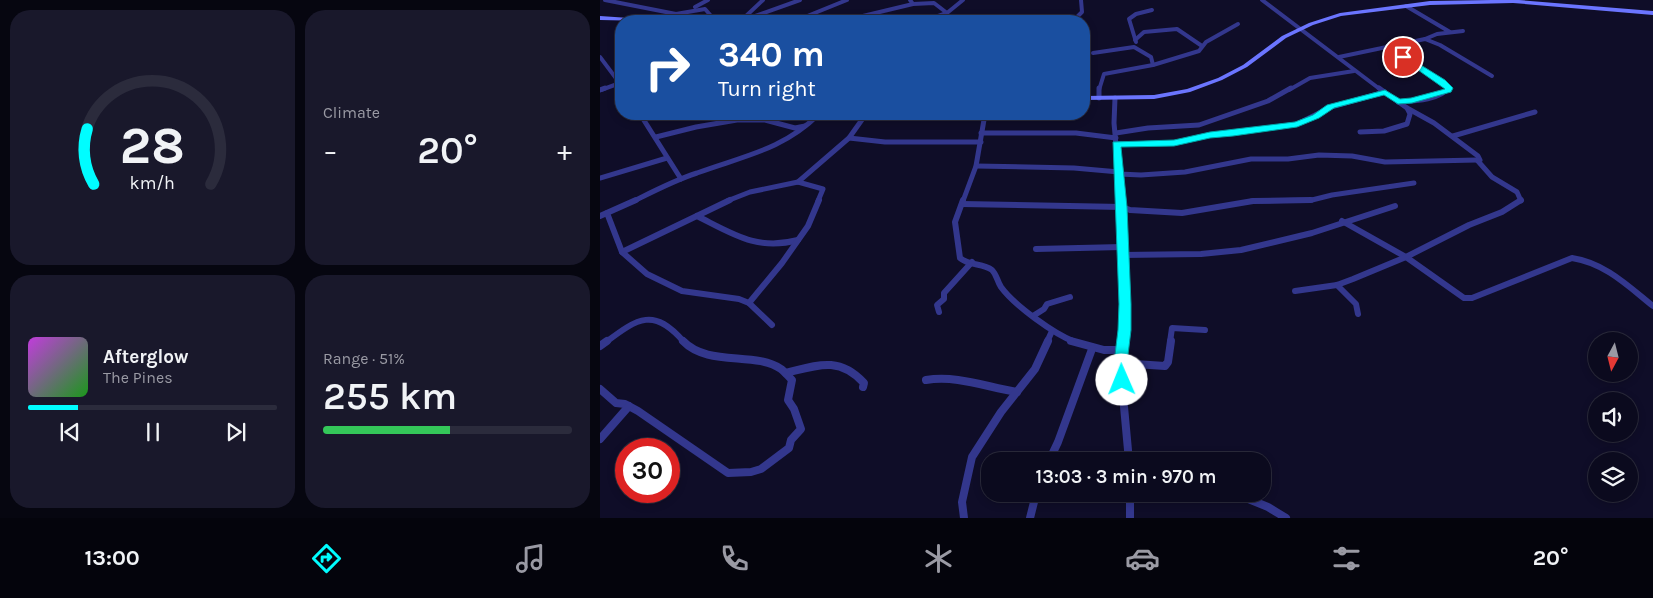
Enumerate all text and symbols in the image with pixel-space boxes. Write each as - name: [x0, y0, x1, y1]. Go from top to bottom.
- text: 340 m: [718, 34, 825, 75]
- icon: right: [635, 35, 700, 100]
- pin: [1382, 36, 1424, 78]
- icon: arrive: [1389, 43, 1417, 71]
- text: Turn right: [718, 76, 816, 102]
- text: Climate: [323, 103, 380, 122]
- text: 28: [120, 115, 185, 176]
- text: 20°: [417, 128, 478, 173]
- text: −: [323, 134, 338, 167]
- text: +: [557, 134, 572, 167]
- text: km/h: [130, 173, 175, 194]
- north arrow: [1588, 332, 1638, 382]
- map controls: [1588, 332, 1638, 502]
- text: Afterglow: [103, 346, 189, 368]
- text: Range · 51%: [323, 349, 405, 368]
- position arrow: [1095, 353, 1147, 405]
- text: The Pines: [103, 368, 173, 387]
- text: 255 km: [323, 374, 457, 419]
- button: sound: [1588, 392, 1638, 442]
- icon: previous: [56, 418, 84, 446]
- icon: pause: [139, 418, 167, 446]
- icon: next: [222, 418, 250, 446]
- speed limit sign: 30: [615, 438, 680, 503]
- button: layers: [1588, 452, 1638, 502]
- text: 13:03 · 3 min · 970 m: [1036, 466, 1216, 488]
- icon: directions: [309, 541, 344, 576]
- icon: music: [513, 541, 548, 576]
- icon: phone: [717, 541, 752, 576]
- icon: climate: [921, 541, 956, 576]
- icon: car: [1125, 541, 1160, 576]
- icon: filters: [1329, 541, 1364, 576]
- text: 13:00: [84, 545, 140, 571]
- text: 20°: [1533, 545, 1568, 571]

